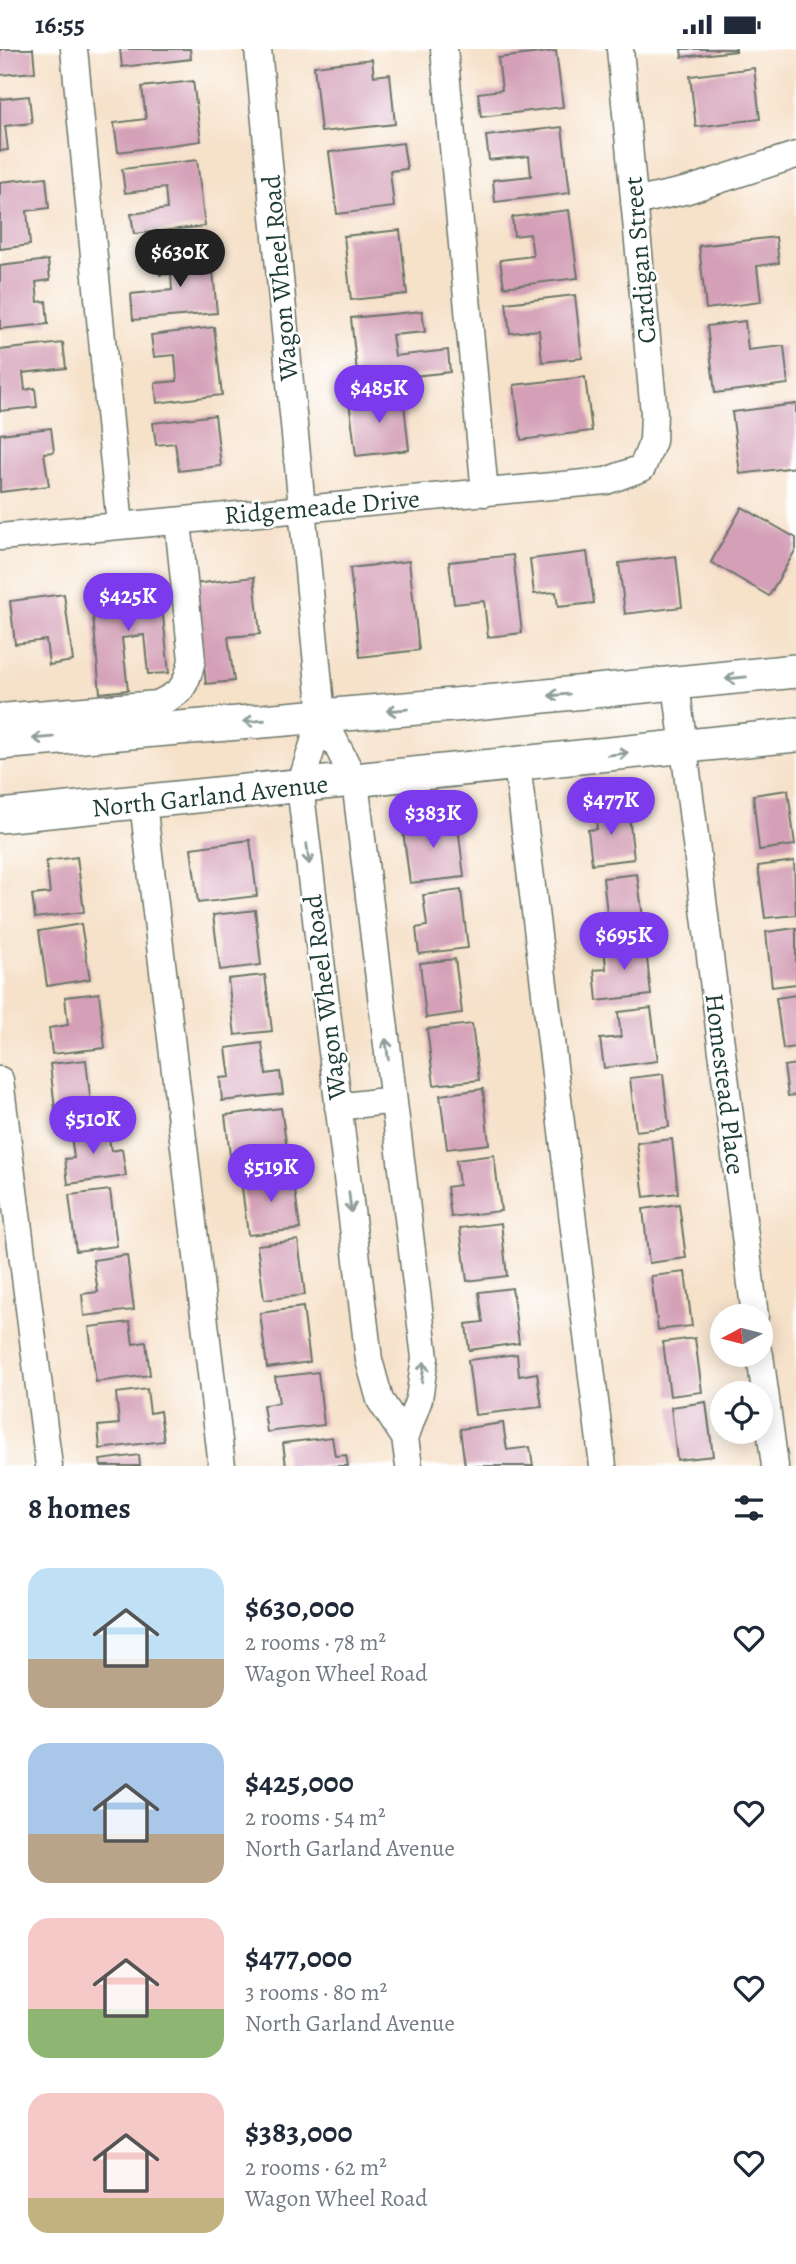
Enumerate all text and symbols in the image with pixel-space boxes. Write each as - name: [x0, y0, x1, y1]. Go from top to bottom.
- text: 16:55: [35, 7, 85, 42]
- street label: Wagon Wheel Road: [254, 174, 307, 383]
- street label: Cardigan Street: [615, 175, 665, 345]
- pin: $630K: [131, 229, 229, 289]
- text: $630K: [151, 236, 209, 267]
- pin: $485K: [330, 365, 428, 425]
- text: $485K: [350, 372, 408, 403]
- street label: Ridgemeade Drive: [223, 481, 421, 533]
- pin: $425K: [79, 573, 177, 633]
- text: $425K: [99, 580, 157, 611]
- one-way arrow: [725, 671, 748, 684]
- one-way arrow: [548, 689, 571, 702]
- one-way arrow: [386, 704, 409, 717]
- one-way arrow: [243, 715, 266, 728]
- one-way arrow: [32, 732, 55, 745]
- one-way arrow: [606, 747, 629, 760]
- street label: North Garland Avenue: [90, 766, 330, 826]
- pin: $477K: [562, 777, 660, 837]
- text: $477K: [583, 784, 639, 815]
- pin: $383K: [384, 791, 482, 850]
- text: $383K: [405, 797, 461, 828]
- one-way arrow: [302, 842, 315, 865]
- street label: Wagon Wheel Road: [295, 892, 355, 1103]
- pin: $695K: [575, 913, 673, 972]
- text: $695K: [595, 919, 653, 950]
- street label: Homestead Place: [697, 991, 753, 1177]
- one-way arrow: [381, 1038, 394, 1061]
- pin: $510K: [44, 1097, 142, 1156]
- text: $510K: [65, 1103, 121, 1134]
- pin: $519K: [222, 1145, 320, 1204]
- text: $519K: [244, 1151, 298, 1182]
- one-way arrow: [343, 1190, 356, 1212]
- north arrow: [710, 1304, 774, 1367]
- map controls: [710, 1304, 773, 1444]
- one-way arrow: [417, 1361, 430, 1384]
- button: locate: [710, 1381, 773, 1444]
- text: 8 homes: [28, 1488, 131, 1528]
- icon: filters: [730, 1489, 768, 1527]
- text: $630,000: [245, 1587, 354, 1627]
- icon: home: [84, 1596, 168, 1680]
- icon: heart: [730, 1619, 768, 1657]
- text: 2 rooms · 78 m²: [245, 1627, 386, 1658]
- text: Wagon Wheel Road: [245, 1658, 428, 1689]
- text: $425,000: [245, 1762, 354, 1802]
- icon: home: [84, 1771, 168, 1855]
- icon: heart: [730, 1794, 768, 1832]
- text: 2 rooms · 54 m²: [245, 1802, 386, 1833]
- text: North Garland Avenue: [245, 1833, 455, 1864]
- text: $477,000: [245, 1937, 352, 1977]
- icon: home: [84, 1946, 168, 2030]
- icon: heart: [730, 1969, 768, 2007]
- text: 3 rooms · 80 m²: [245, 1977, 387, 2008]
- text: North Garland Avenue: [245, 2008, 455, 2039]
- text: $383,000: [245, 2112, 353, 2152]
- icon: home: [84, 2121, 168, 2205]
- icon: heart: [730, 2144, 768, 2182]
- text: 2 rooms · 62 m²: [245, 2152, 387, 2183]
- text: Wagon Wheel Road: [245, 2183, 428, 2214]

